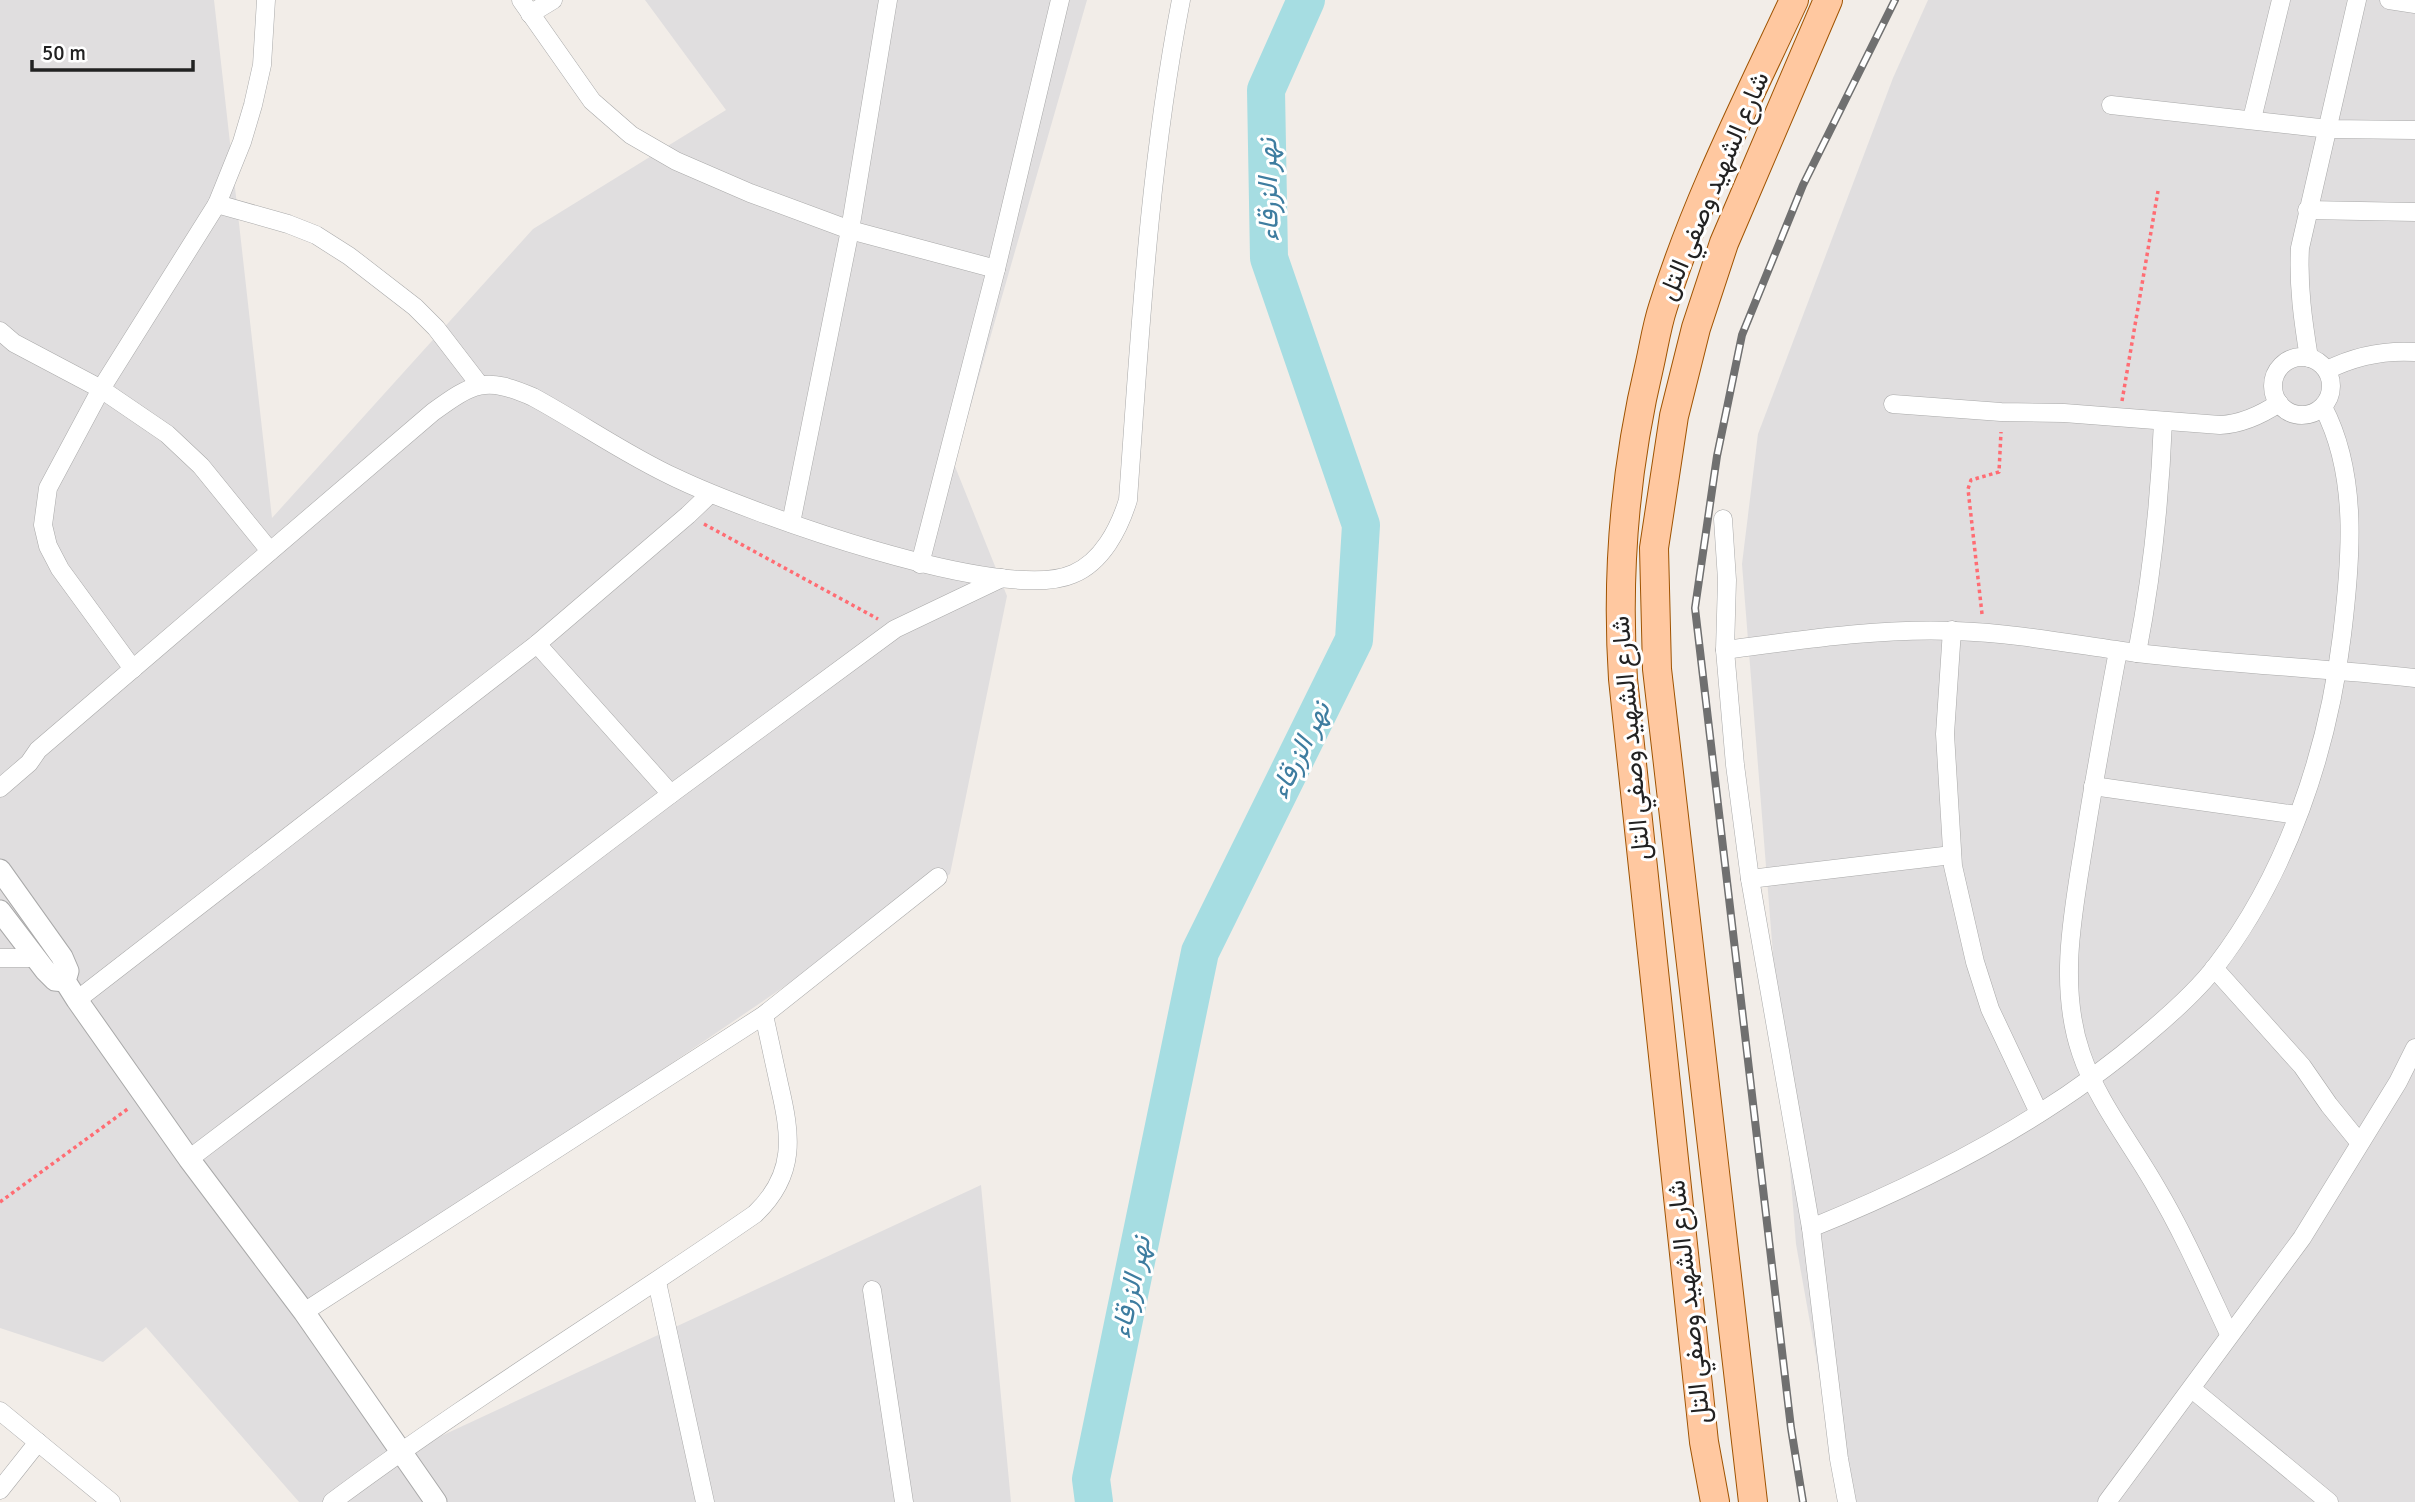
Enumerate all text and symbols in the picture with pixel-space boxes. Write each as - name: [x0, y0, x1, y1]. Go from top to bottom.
- scale bar: [32, 28, 192, 72]
- text: 50 m: [42, 40, 86, 66]
- street label: شارع الشهيد وصفي التل: [1651, 67, 1780, 307]
- water label: نهر الزرقاء: [1250, 136, 1286, 242]
- street label: شارع الشهيد وصفي التل: [1604, 614, 1662, 861]
- water label: نهر الزرقاء: [1262, 694, 1339, 804]
- street label: شارع الشهيد وصفي التل: [1660, 1178, 1722, 1426]
- water label: نهر الزرقاء: [1104, 1231, 1159, 1341]

